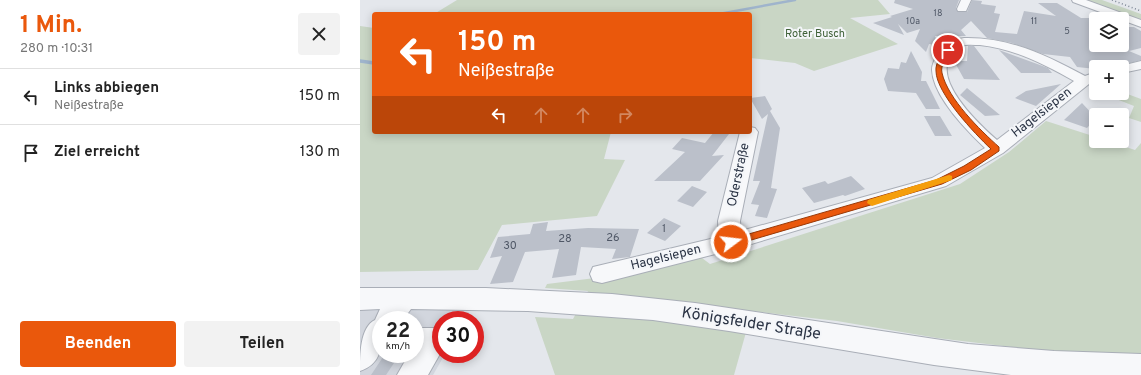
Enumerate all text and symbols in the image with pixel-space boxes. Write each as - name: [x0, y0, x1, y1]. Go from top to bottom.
- house number: 18: [934, 8, 942, 19]
- text: 1 Min.: [20, 11, 82, 41]
- map controls: [1089, 12, 1129, 148]
- button: layers: [1089, 12, 1129, 52]
- button: close: [298, 13, 340, 55]
- house number: 10a: [906, 16, 920, 27]
- house number: 11: [1031, 16, 1037, 27]
- text: 150 m: [458, 25, 536, 61]
- house number: 5: [1064, 26, 1070, 37]
- park label: Roter Busch: [785, 27, 845, 41]
- icon: left: [392, 28, 444, 80]
- pin: [931, 33, 965, 67]
- icon: arrive: [937, 39, 959, 61]
- text: 280 m · 10:31: [20, 41, 93, 57]
- text: Neißestraße: [458, 60, 555, 83]
- button: +: [1089, 60, 1129, 100]
- text: Links abbiegen: [54, 79, 159, 98]
- street label: Hagelsiepen: [1009, 85, 1075, 141]
- icon: left: [20, 86, 42, 108]
- text: 150 m: [299, 87, 340, 106]
- text: Neißestraße: [54, 98, 124, 114]
- icon: left: [488, 104, 510, 126]
- icon: ahead: [530, 104, 552, 126]
- icon: ahead: [572, 104, 594, 126]
- icon: right: [614, 104, 636, 126]
- button: −: [1089, 108, 1129, 148]
- icon: arrive: [20, 142, 42, 164]
- street label: Oderstraße: [724, 142, 754, 208]
- text: Ziel erreicht: [54, 143, 140, 162]
- text: 130 m: [300, 143, 340, 162]
- position arrow: [710, 221, 752, 263]
- house number: 1: [662, 222, 666, 236]
- house number: 26: [606, 231, 620, 245]
- house number: 28: [558, 232, 572, 246]
- house number: 30: [503, 239, 517, 253]
- street label: Hagelsiepen: [629, 242, 703, 274]
- street label: Königsfelder Straße: [680, 303, 822, 345]
- speed limit sign: 30: [432, 311, 484, 363]
- text: 22: [386, 319, 410, 345]
- button: Beenden: [20, 321, 176, 367]
- button: Teilen: [184, 321, 340, 367]
- text: km/h: [386, 340, 410, 353]

